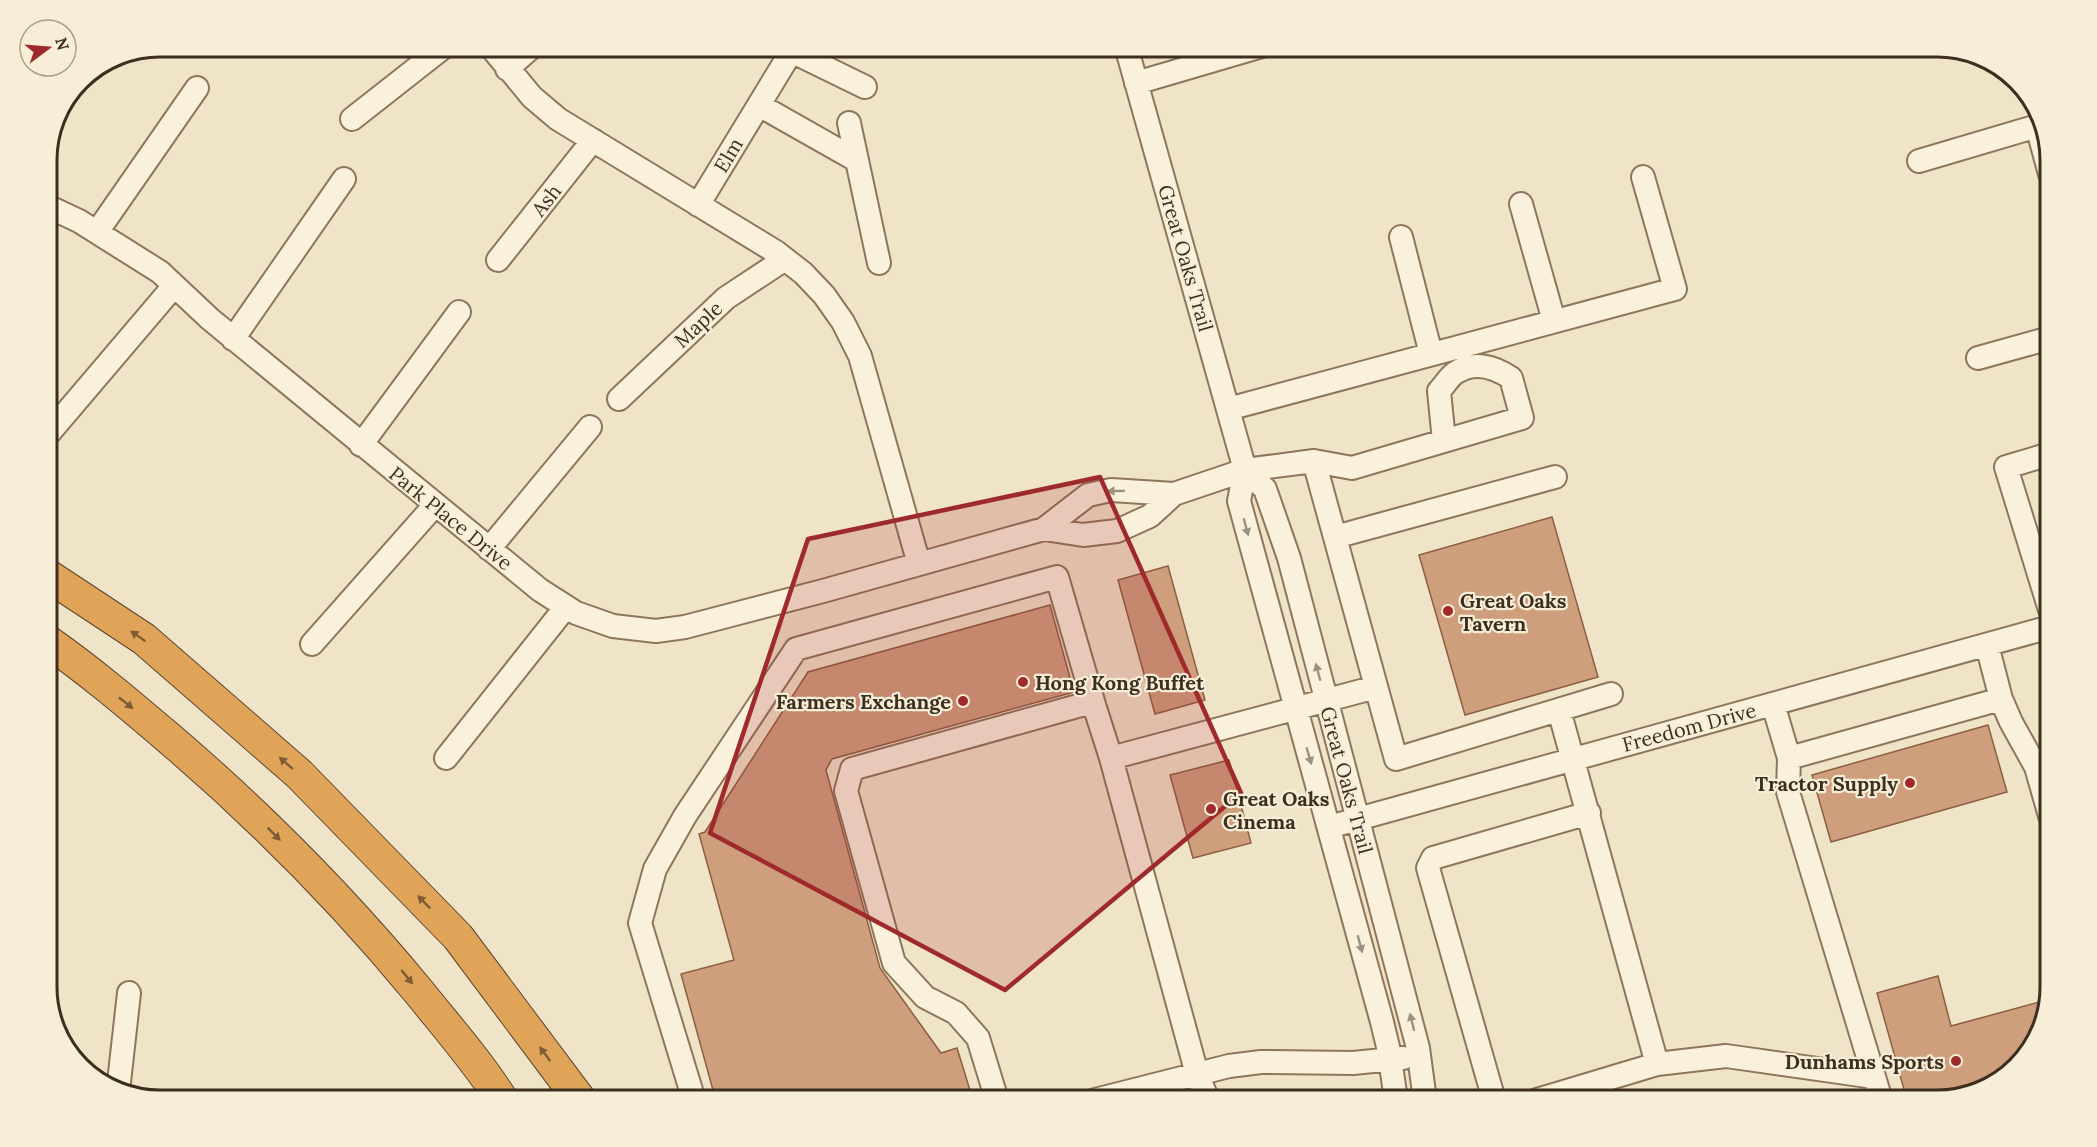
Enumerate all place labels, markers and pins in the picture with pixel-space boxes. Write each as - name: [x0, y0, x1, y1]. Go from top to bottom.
- place label: Great Oaks Tavern: [1460, 588, 1567, 636]
- marker: Great Oaks Tavern: [1441, 604, 1455, 618]
- place label: Hong Kong Buffet: [1035, 670, 1205, 695]
- marker: Hong Kong Buffet: [1016, 675, 1030, 689]
- place label: Farmers Exchange: [776, 689, 951, 714]
- marker: Farmers Exchange: [956, 694, 970, 708]
- place label: Tractor Supply: [1755, 771, 1898, 796]
- marker: Tractor Supply: [1903, 776, 1917, 790]
- place label: Great Oaks Cinema: [1223, 786, 1330, 834]
- marker: Great Oaks Cinema: [1204, 802, 1218, 816]
- place label: Dunhams Sports: [1785, 1049, 1944, 1074]
- marker: Dunhams Sports: [1949, 1054, 1963, 1068]

